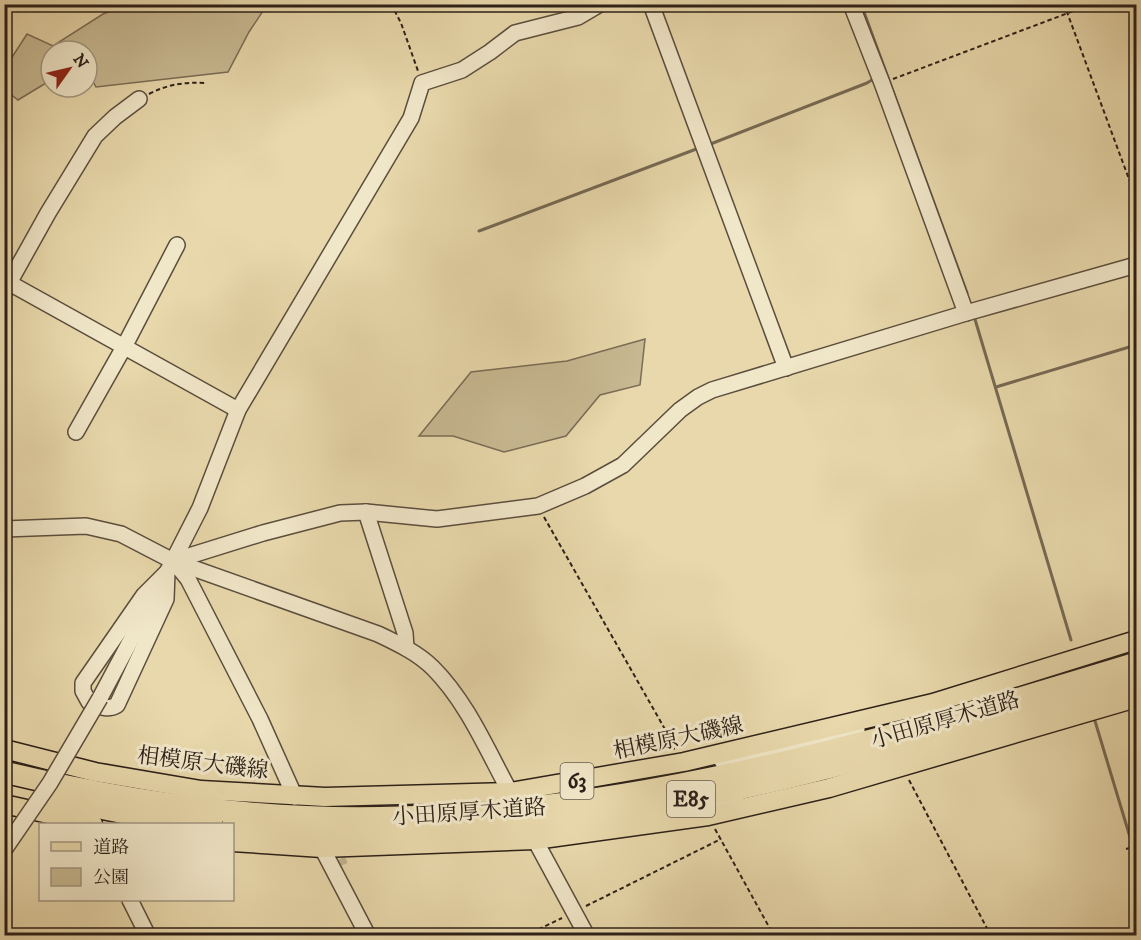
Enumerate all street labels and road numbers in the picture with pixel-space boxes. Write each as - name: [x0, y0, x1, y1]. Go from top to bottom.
- street label: 小田原厚木道路: [868, 686, 1023, 755]
- street label: 相模原大磯線: [611, 712, 746, 765]
- street label: 相模原大磯線: [136, 742, 270, 785]
- road number: 63: [560, 763, 594, 799]
- road number: E85: [667, 781, 715, 817]
- street label: 小田原厚木道路: [391, 794, 547, 831]

